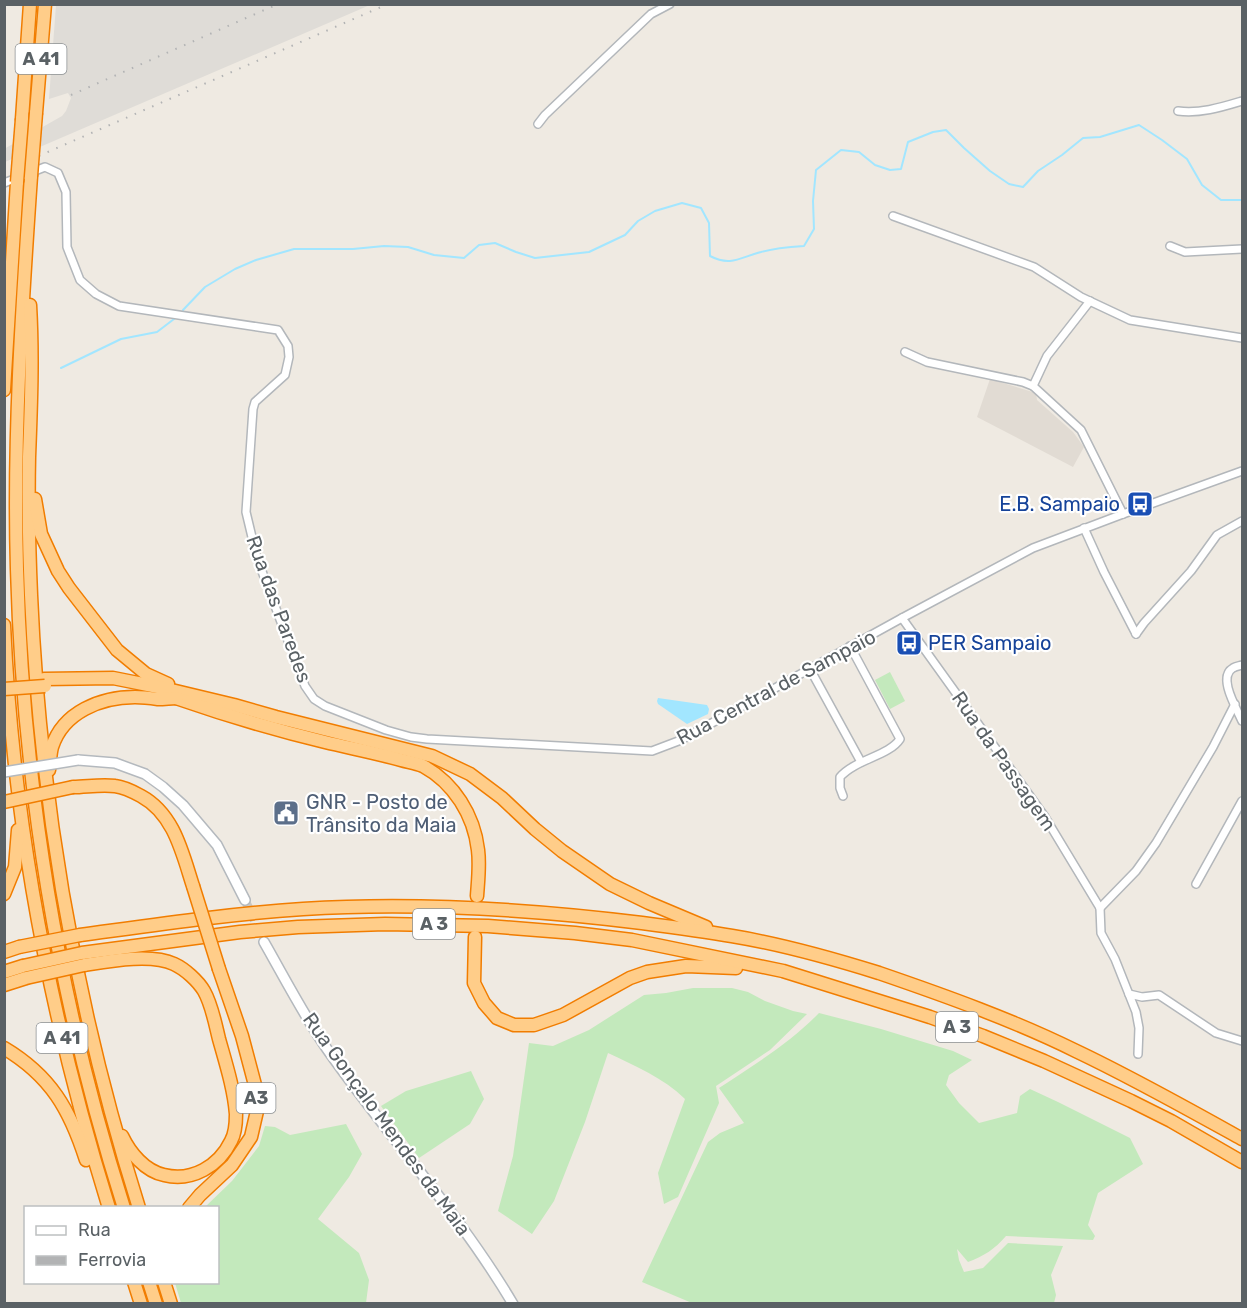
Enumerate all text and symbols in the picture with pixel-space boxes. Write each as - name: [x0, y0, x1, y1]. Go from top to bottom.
- road number: A 41: [15, 44, 66, 74]
- bus stop icon: E.B. Sampaio: [1125, 489, 1155, 519]
- place label: E.B. Sampaio: [999, 492, 1120, 516]
- street label: Rua das Paredes: [241, 532, 317, 686]
- street label: Rua Central de Sampaio: [672, 624, 880, 750]
- bus stop icon: PER Sampaio: [894, 628, 924, 658]
- place label: PER Sampaio: [928, 631, 1052, 655]
- street label: Rua da Passagem: [947, 687, 1061, 835]
- place label: GNR - Posto de Trânsito da Maia: [306, 790, 456, 837]
- public building icon: GNR - Posto de Trânsito da Maia: [271, 798, 301, 828]
- road number: A 3: [413, 909, 455, 939]
- street label: Rua Gonçalo Mendes da Maia: [298, 1008, 476, 1240]
- road number: A 3: [936, 1012, 978, 1042]
- road number: A 41: [36, 1023, 88, 1053]
- road number: A3: [236, 1083, 276, 1113]
- legend: [24, 1206, 219, 1284]
- text: Rua: [78, 1219, 111, 1241]
- text: Ferrovia: [78, 1249, 146, 1271]

